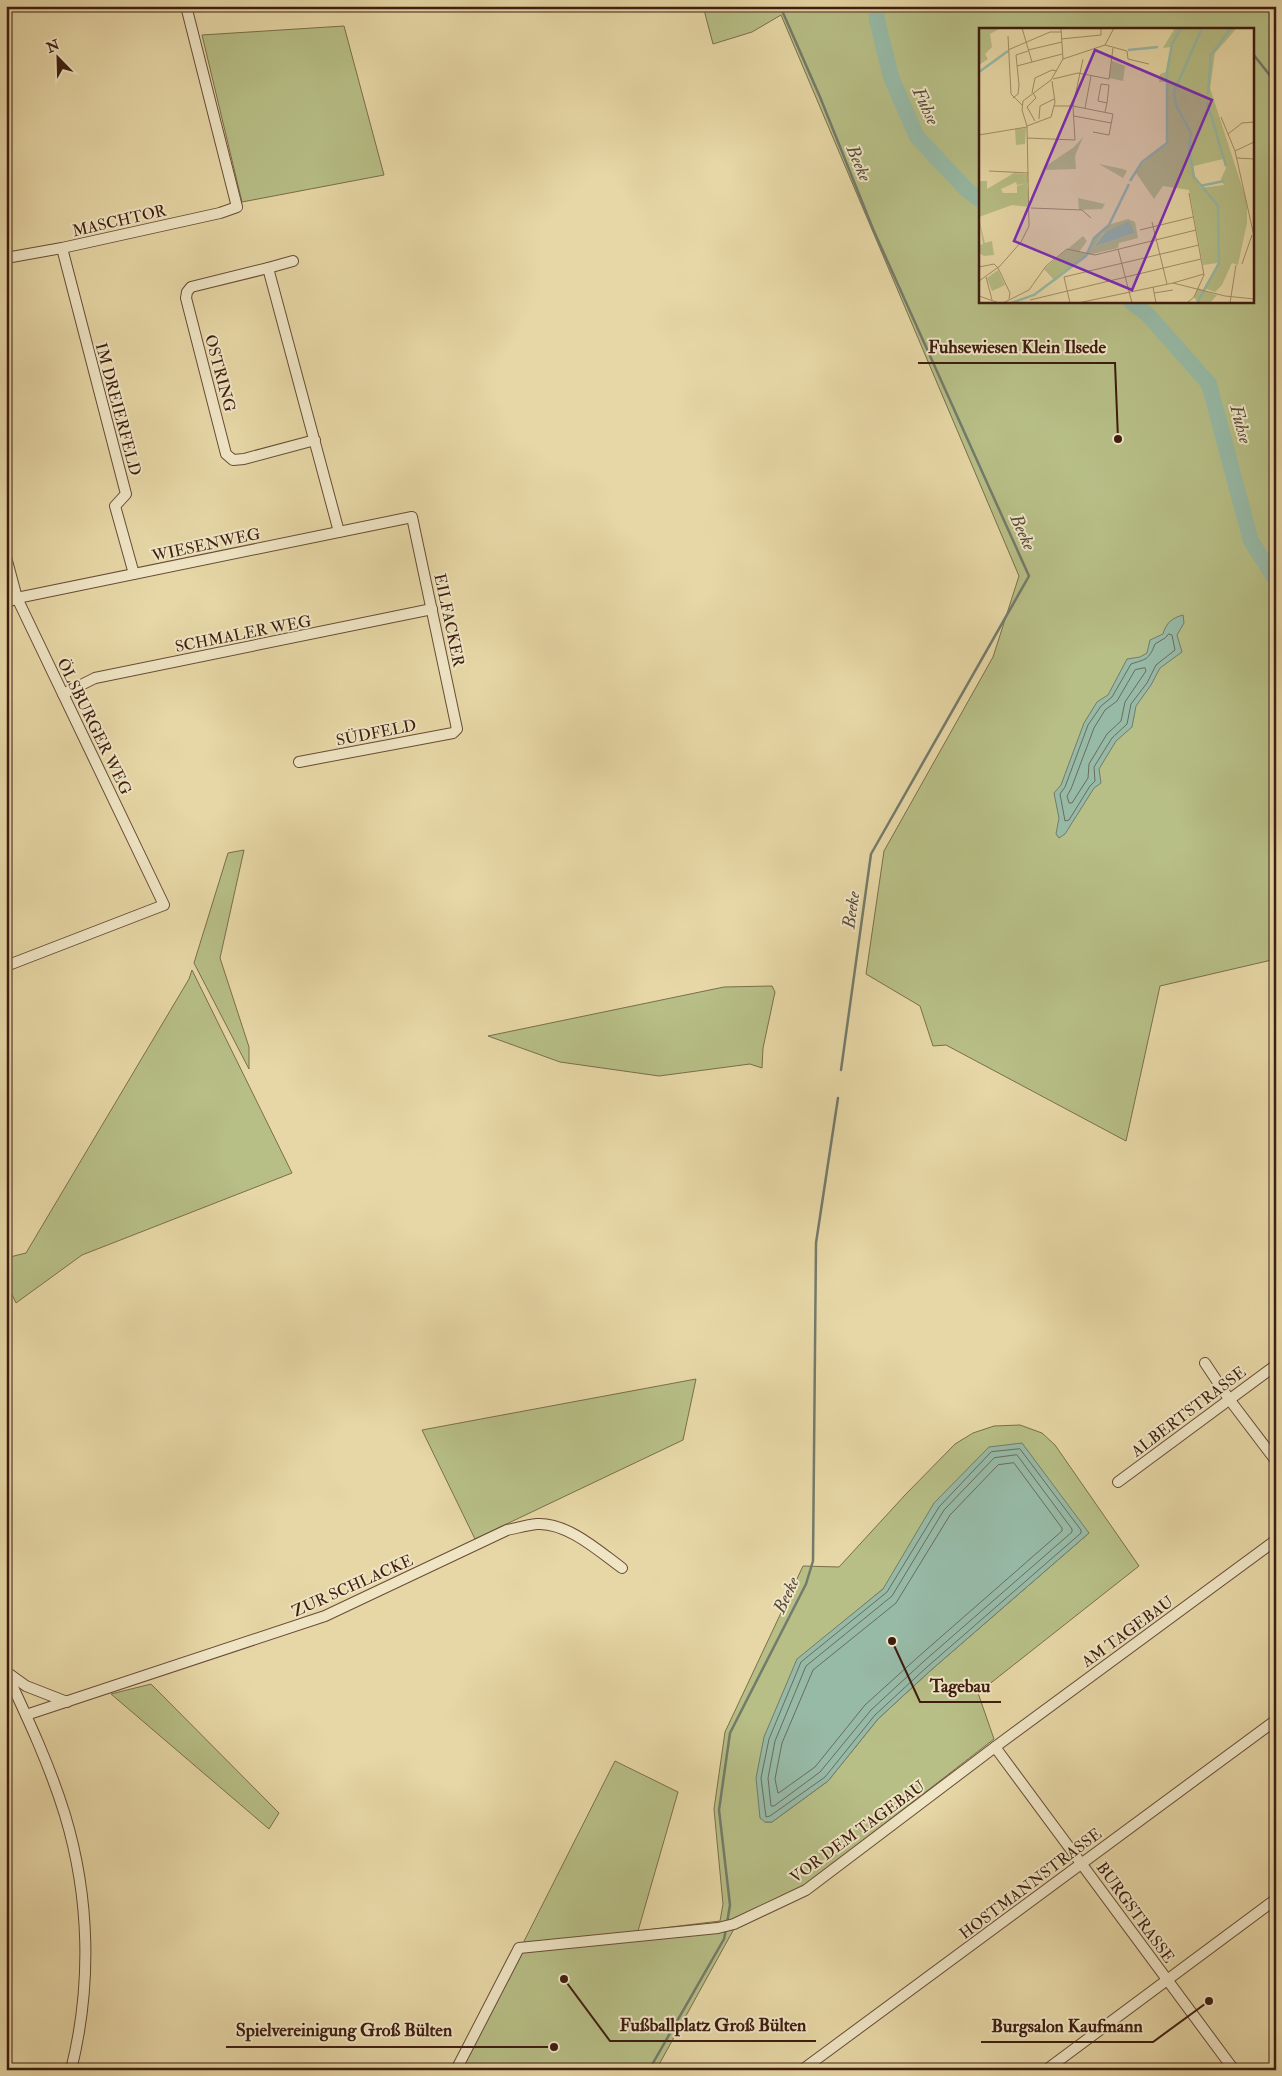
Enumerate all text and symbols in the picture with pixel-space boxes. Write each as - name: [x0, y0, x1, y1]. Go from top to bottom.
- inset map: [979, 28, 1254, 302]
- north arrow: [32, 32, 82, 82]
- text: N: [43, 36, 63, 57]
- water label: Fuhse: [906, 83, 945, 130]
- water label: Beeke: [840, 141, 877, 186]
- street label: MASCHTOR: [70, 200, 169, 241]
- callout: Fuhsewiesen Klein Ilsede: [918, 330, 1115, 363]
- street label: OSTRING: [200, 332, 240, 414]
- text: Fuhsewiesen Klein Ilsede: [928, 336, 1106, 359]
- street label: IM DREIERFELD: [91, 341, 145, 478]
- water label: Fuhse: [1224, 401, 1257, 447]
- water label: Beeke: [1004, 510, 1041, 555]
- street label: WIESENWEG: [149, 524, 262, 566]
- street label: EILFACKER: [429, 572, 469, 669]
- street label: SCHMALER WEG: [173, 611, 313, 657]
- street label: ÖLSBURGER WEG: [52, 655, 136, 798]
- street label: SÜDFELD: [334, 715, 418, 751]
- water label: Beeke: [837, 889, 866, 931]
- street label: ALBERTSTRASSE: [1127, 1362, 1250, 1462]
- street label: ZUR SCHLACKE: [289, 1550, 416, 1622]
- water label: Beeke: [768, 1573, 805, 1618]
- street label: AM TAGEBAU: [1077, 1591, 1178, 1673]
- callout: Tagebau: [920, 1669, 1001, 1702]
- text: Tagebau: [929, 1675, 991, 1698]
- street label: VOR DEM TAGEBAU: [786, 1776, 929, 1887]
- street label: HOSTMANNSTRASSE: [956, 1824, 1106, 1944]
- street label: BURGSTRASSE: [1092, 1858, 1179, 1967]
- callout: Fußballplatz Groß Bülten: [610, 2008, 816, 2041]
- callout: Burgsalon Kaufmann: [981, 2009, 1153, 2042]
- callout: Spielvereinigung Groß Bülten: [226, 2014, 462, 2047]
- text: Fußballplatz Groß Bülten: [620, 2014, 807, 2037]
- text: Burgsalon Kaufmann: [991, 2015, 1143, 2038]
- text: Spielvereinigung Groß Bülten: [236, 2019, 453, 2042]

